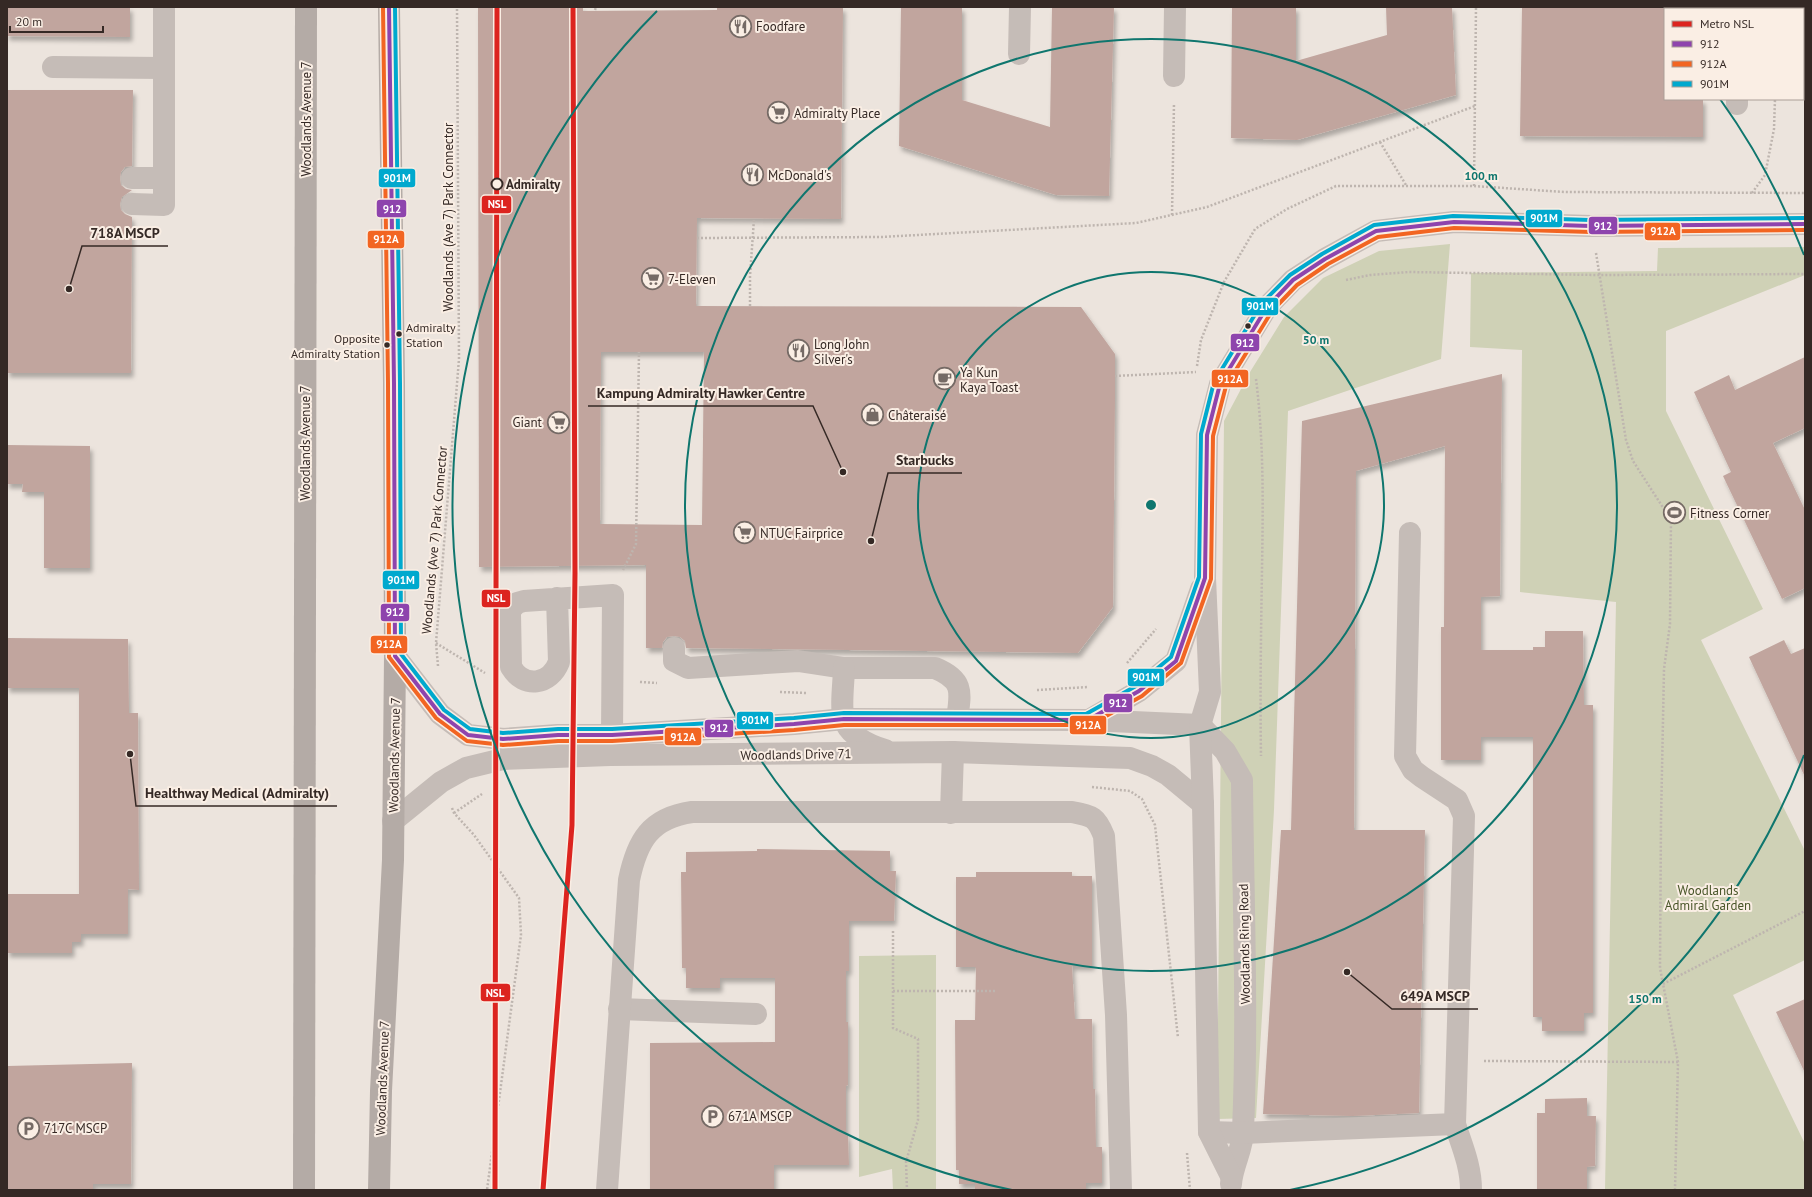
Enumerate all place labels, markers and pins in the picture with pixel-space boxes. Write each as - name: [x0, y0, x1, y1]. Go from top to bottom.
- restaurant icon: Foodfare: [728, 13, 754, 39]
- place label: Foodfare: [756, 18, 805, 35]
- supermarket icon: Admiralty Place: [766, 100, 792, 126]
- place label: Admiralty Place: [794, 105, 880, 122]
- restaurant icon: McDonald's: [740, 162, 766, 188]
- place label: McDonald's: [768, 167, 831, 184]
- place label: Admiralty: [506, 176, 561, 193]
- marker: Admiralty: [490, 177, 504, 191]
- callout: 718A MSCP: [82, 220, 168, 246]
- supermarket icon: 7-Eleven: [640, 266, 666, 292]
- place label: 7-Eleven: [668, 271, 716, 288]
- place label: Admiralty Station: [406, 320, 456, 350]
- unlabelled marker: [1243, 321, 1253, 331]
- marker: Admiralty Station: [394, 329, 404, 339]
- place label: Opposite Admiralty Station: [291, 331, 380, 361]
- place label: Long John Silver's: [814, 336, 869, 368]
- restaurant icon: Long John Silver's: [786, 338, 812, 364]
- marker: Opposite Admiralty Station: [382, 340, 392, 350]
- place label: Ya Kun Kaya Toast: [960, 364, 1019, 396]
- cafe icon: Ya Kun Kaya Toast: [932, 366, 958, 392]
- callout: Kampung Admiralty Hawker Centre: [588, 380, 813, 406]
- shop icon: Châteraisé: [860, 402, 886, 428]
- place label: Châteraisé: [888, 407, 946, 424]
- supermarket icon: Giant: [545, 409, 571, 435]
- place label: Giant: [513, 414, 543, 431]
- callout: Starbucks: [888, 447, 962, 473]
- centre of rings: [1144, 498, 1158, 512]
- sports icon: Fitness Corner: [1661, 500, 1687, 526]
- place label: Fitness Corner: [1690, 505, 1770, 522]
- supermarket icon: NTUC Fairprice: [732, 520, 758, 546]
- place label: NTUC Fairprice: [760, 525, 843, 542]
- callout: Healthway Medical (Admiralty): [136, 780, 337, 806]
- callout: 649A MSCP: [1392, 983, 1478, 1009]
- parking icon: 671A MSCP: [699, 1103, 725, 1129]
- place label: 671A MSCP: [728, 1108, 792, 1125]
- parking icon: 717C MSCP: [15, 1115, 41, 1141]
- place label: 717C MSCP: [44, 1120, 107, 1137]

